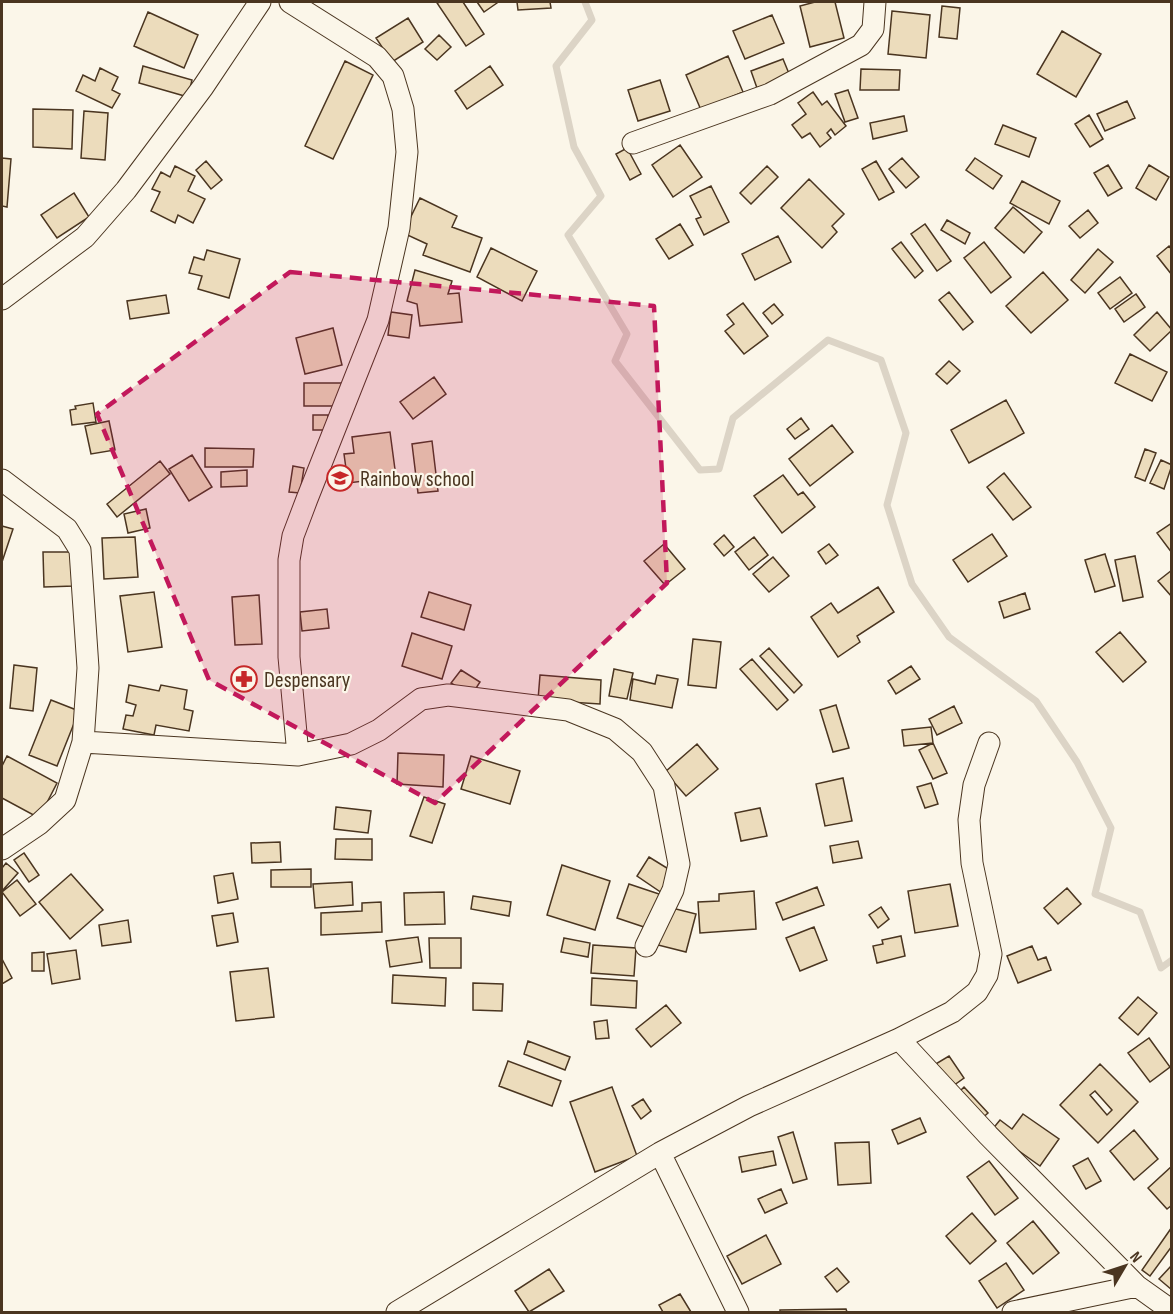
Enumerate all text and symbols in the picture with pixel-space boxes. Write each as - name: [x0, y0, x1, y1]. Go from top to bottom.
- school or university icon: Rainbow school: [325, 463, 355, 493]
- place label: Rainbow school: [360, 466, 474, 493]
- pharmacy icon: Despensary: [229, 664, 259, 694]
- place label: Despensary: [264, 667, 351, 694]
- north arrow: [1095, 1236, 1155, 1296]
- text: N: [1125, 1248, 1146, 1267]

